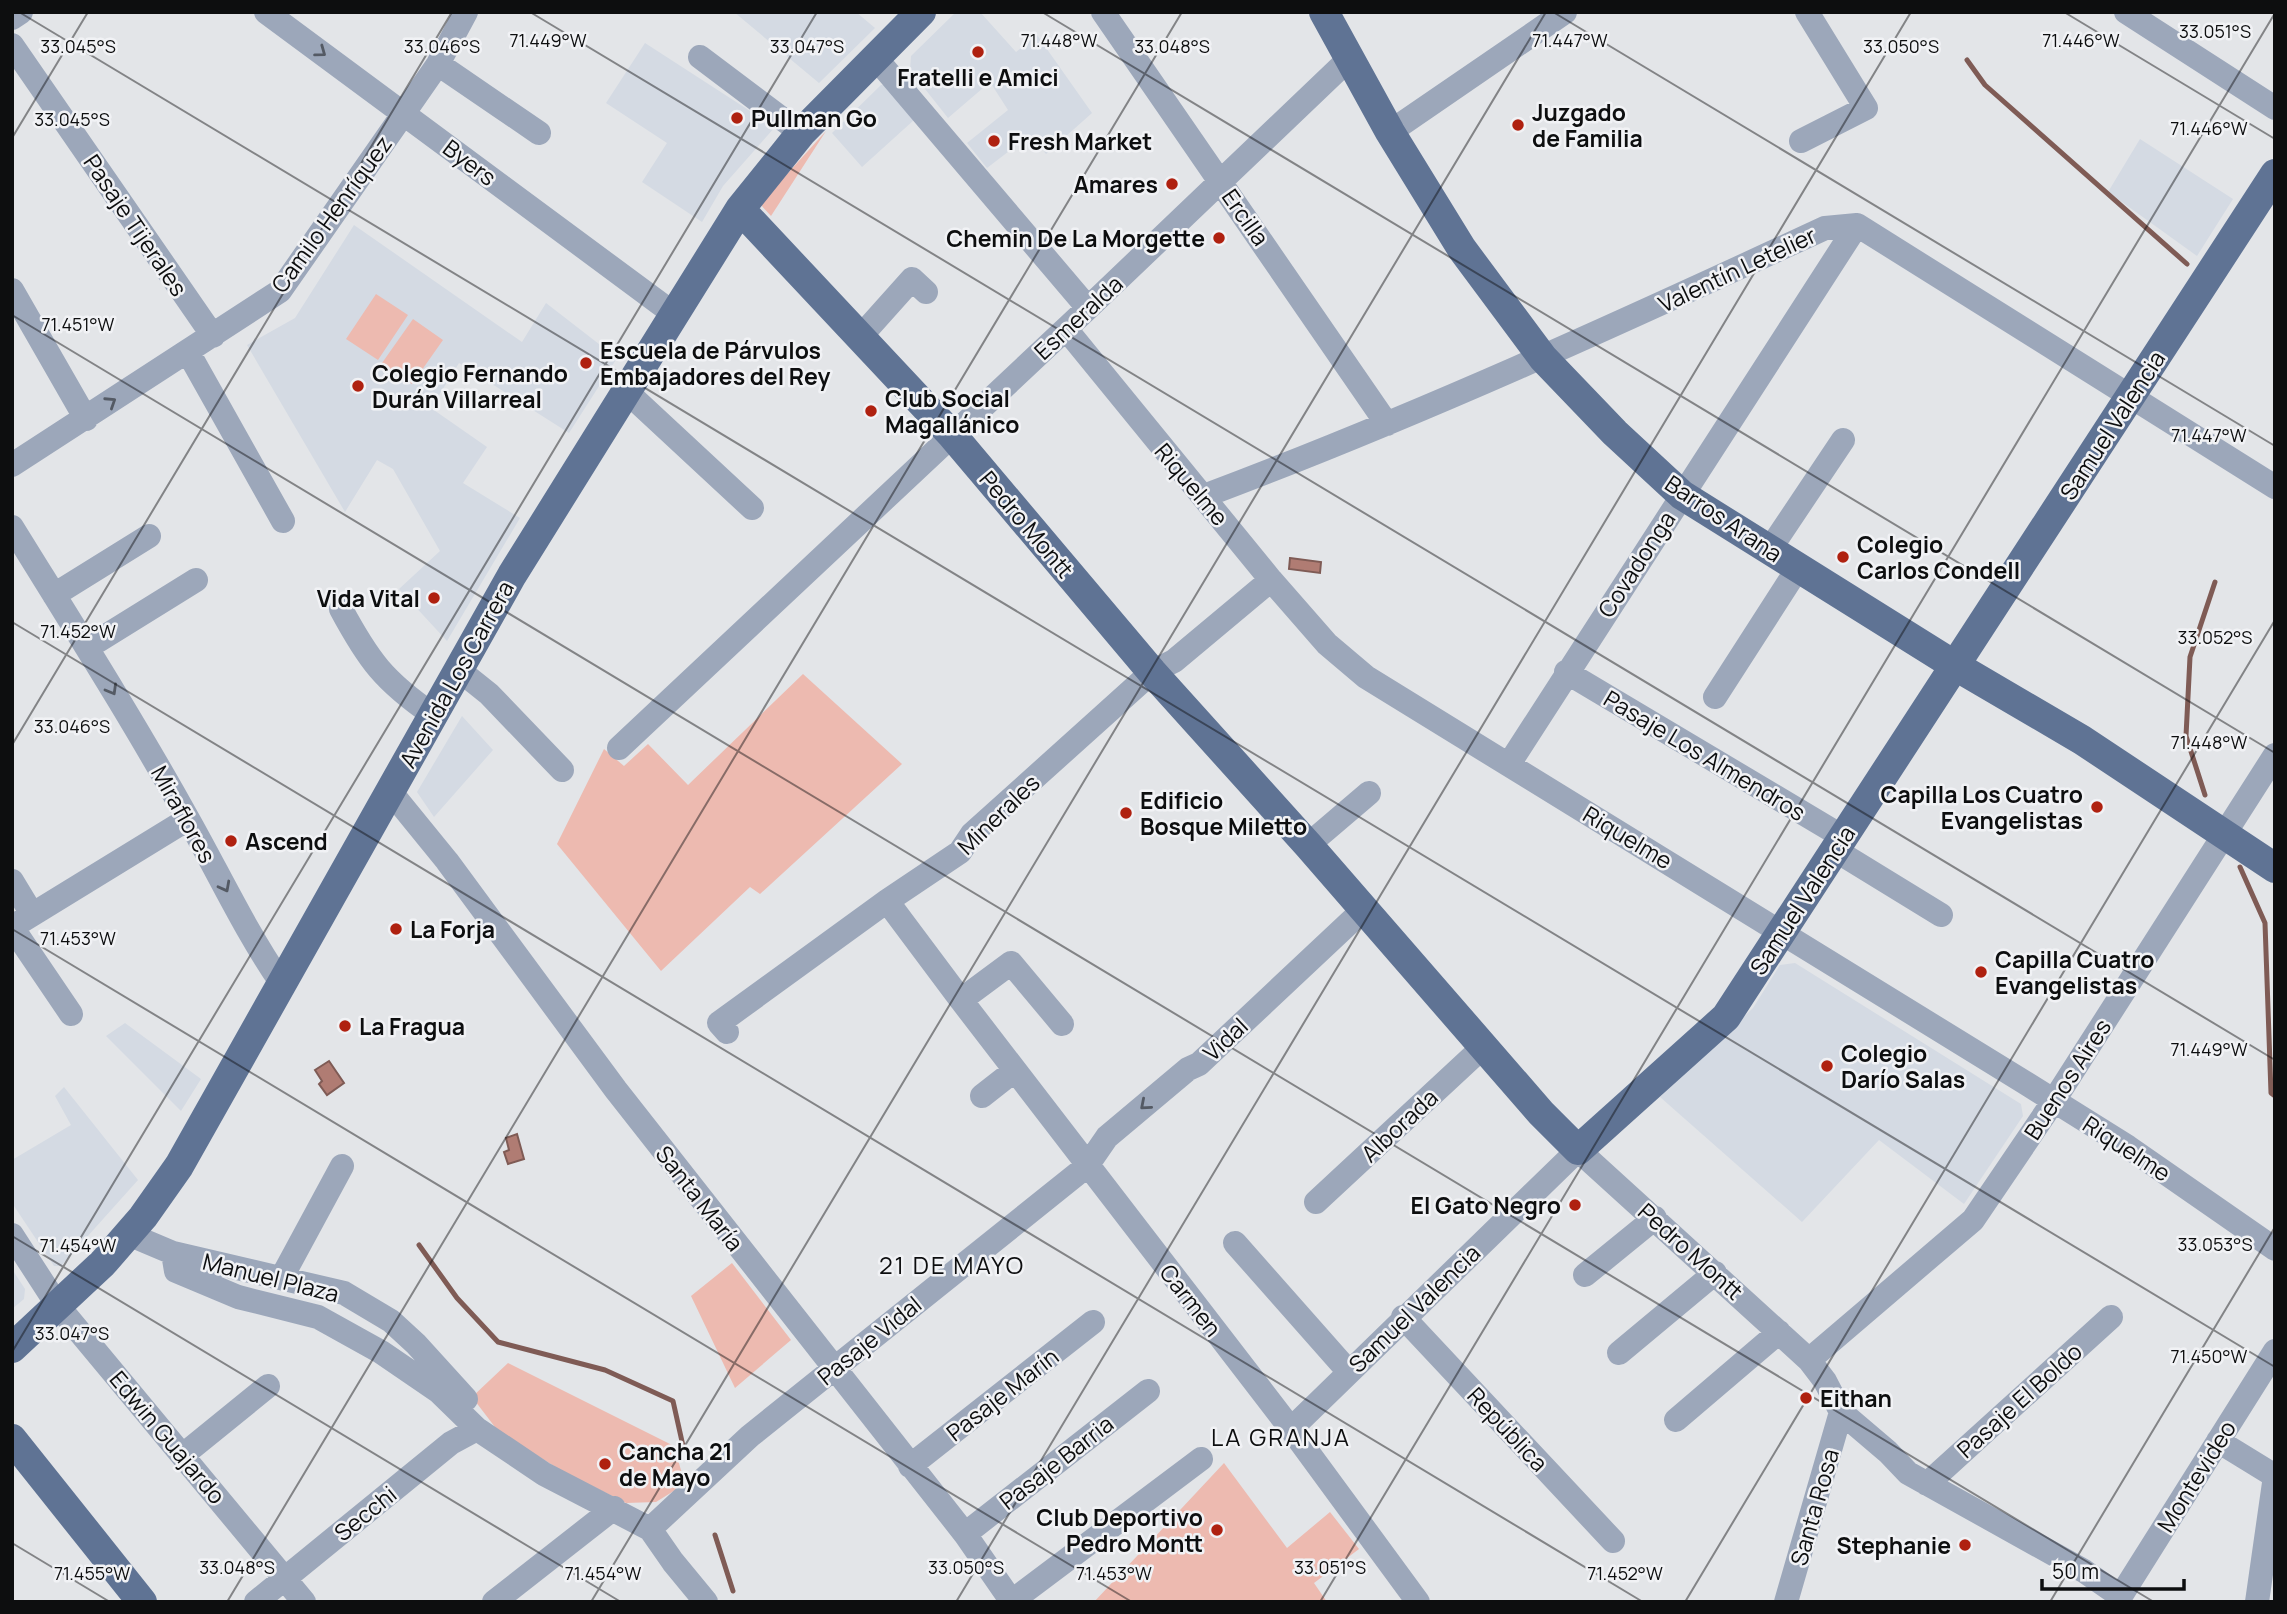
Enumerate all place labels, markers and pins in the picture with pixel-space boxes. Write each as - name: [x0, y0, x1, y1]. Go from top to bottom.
- marker: Fratelli e Amici: [970, 44, 986, 60]
- place label: Fratelli e Amici: [897, 61, 1059, 93]
- place label: Juzgado de Familia: [1532, 96, 1643, 154]
- place label: Pullman Go: [751, 102, 877, 134]
- marker: Pullman Go: [729, 110, 745, 126]
- marker: Juzgado de Familia: [1510, 117, 1526, 133]
- place label: Fresh Market: [1008, 125, 1152, 157]
- marker: Fresh Market: [986, 133, 1002, 149]
- place label: Amares: [1073, 168, 1158, 200]
- marker: Amares: [1164, 176, 1180, 192]
- place label: Chemin De La Morgette: [946, 222, 1205, 254]
- marker: Chemin De La Morgette: [1211, 230, 1227, 246]
- place label: Escuela de Párvulos Embajadores del Rey: [600, 334, 831, 392]
- marker: Escuela de Párvulos Embajadores del Rey: [578, 355, 594, 371]
- place label: Colegio Fernando Durán Villarreal: [372, 357, 568, 415]
- marker: Colegio Fernando Durán Villarreal: [350, 378, 366, 394]
- place label: Club Social Magallánico: [885, 382, 1019, 440]
- marker: Club Social Magallánico: [863, 403, 879, 419]
- place label: Colegio Carlos Condell: [1857, 528, 2020, 586]
- marker: Colegio Carlos Condell: [1835, 549, 1851, 565]
- place label: Vida Vital: [317, 582, 420, 614]
- marker: Vida Vital: [426, 590, 442, 606]
- place label: Capilla Los Cuatro Evangelistas: [1880, 778, 2083, 836]
- place label: Edificio Bosque Miletto: [1140, 784, 1307, 842]
- marker: Capilla Los Cuatro Evangelistas: [2089, 799, 2105, 815]
- marker: Edificio Bosque Miletto: [1118, 805, 1134, 821]
- place label: Ascend: [245, 825, 328, 857]
- marker: Ascend: [223, 833, 239, 849]
- place label: La Forja: [410, 913, 495, 945]
- marker: La Forja: [388, 921, 404, 937]
- place label: Capilla Cuatro Evangelistas: [1995, 943, 2154, 1001]
- marker: Capilla Cuatro Evangelistas: [1973, 964, 1989, 980]
- place label: La Fragua: [359, 1010, 465, 1042]
- marker: La Fragua: [337, 1018, 353, 1034]
- place label: Colegio Darío Salas: [1841, 1037, 1965, 1095]
- marker: Colegio Darío Salas: [1819, 1058, 1835, 1074]
- place label: El Gato Negro: [1411, 1189, 1561, 1221]
- marker: El Gato Negro: [1567, 1197, 1583, 1213]
- place label: Eithan: [1820, 1382, 1892, 1414]
- marker: Eithan: [1798, 1390, 1814, 1406]
- place label: Cancha 21 de Mayo: [619, 1435, 733, 1493]
- marker: Cancha 21 de Mayo: [597, 1456, 613, 1472]
- place label: Club Deportivo Pedro Montt: [1036, 1501, 1203, 1559]
- marker: Club Deportivo Pedro Montt: [1209, 1522, 1225, 1538]
- place label: Stephanie: [1837, 1529, 1951, 1561]
- marker: Stephanie: [1957, 1537, 1973, 1553]

